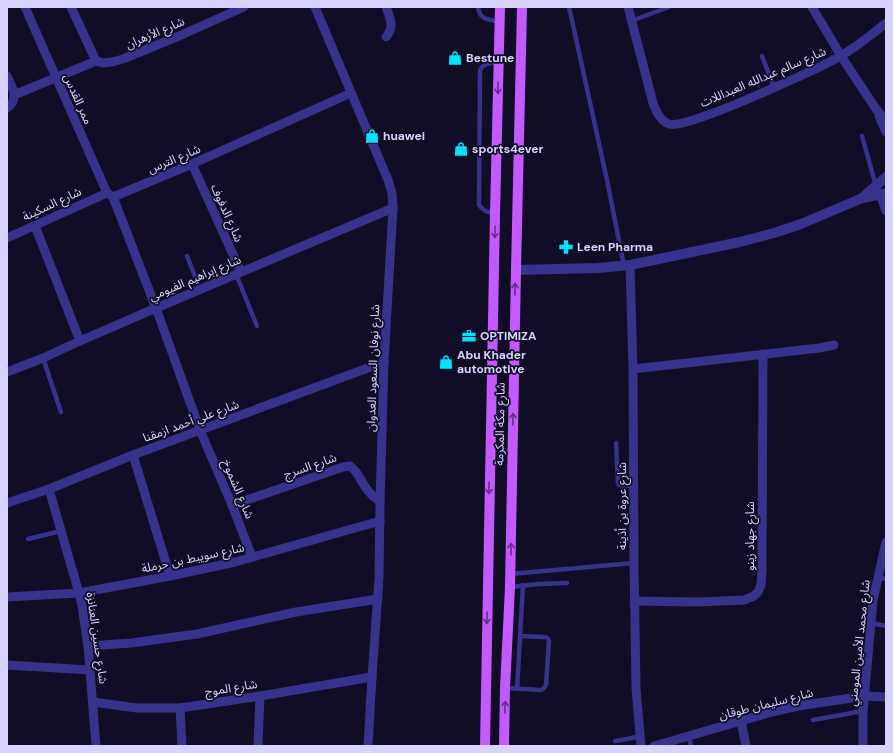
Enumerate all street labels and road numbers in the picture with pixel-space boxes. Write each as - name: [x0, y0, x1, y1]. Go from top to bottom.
- street label: شارع الأزهران: [123, 13, 187, 54]
- street label: شارع سالم عبدالله العبداللات: [698, 43, 829, 112]
- street label: ممر القدس: [60, 71, 96, 127]
- street label: شارع الترس: [145, 141, 203, 178]
- street label: شارع الدفوف: [206, 182, 247, 245]
- street label: شارع السكينة: [20, 183, 84, 226]
- street label: شارع إبراهيم الفيومي: [147, 251, 244, 306]
- street label: شارع نوفان السعود العدوان: [363, 304, 384, 432]
- street label: شارع مكة المكرمة: [491, 382, 510, 466]
- street label: شارع علي أحمد ازمقنا: [141, 396, 242, 448]
- street label: شارع السرج: [281, 449, 339, 483]
- street label: شارع الشموخ: [217, 457, 258, 522]
- street label: شارع عروة بن أذينة: [614, 462, 631, 550]
- street label: شارع جهاد زينو: [742, 501, 759, 571]
- street label: شارع سويبط بن حرملة: [140, 539, 246, 578]
- street label: شارع محمد الأمين المومني: [844, 579, 875, 707]
- street label: شارع حسين العنانزة: [82, 591, 111, 685]
- street label: شارع الموج: [204, 676, 258, 701]
- street label: شارع سليمان طوقان: [717, 685, 815, 724]

